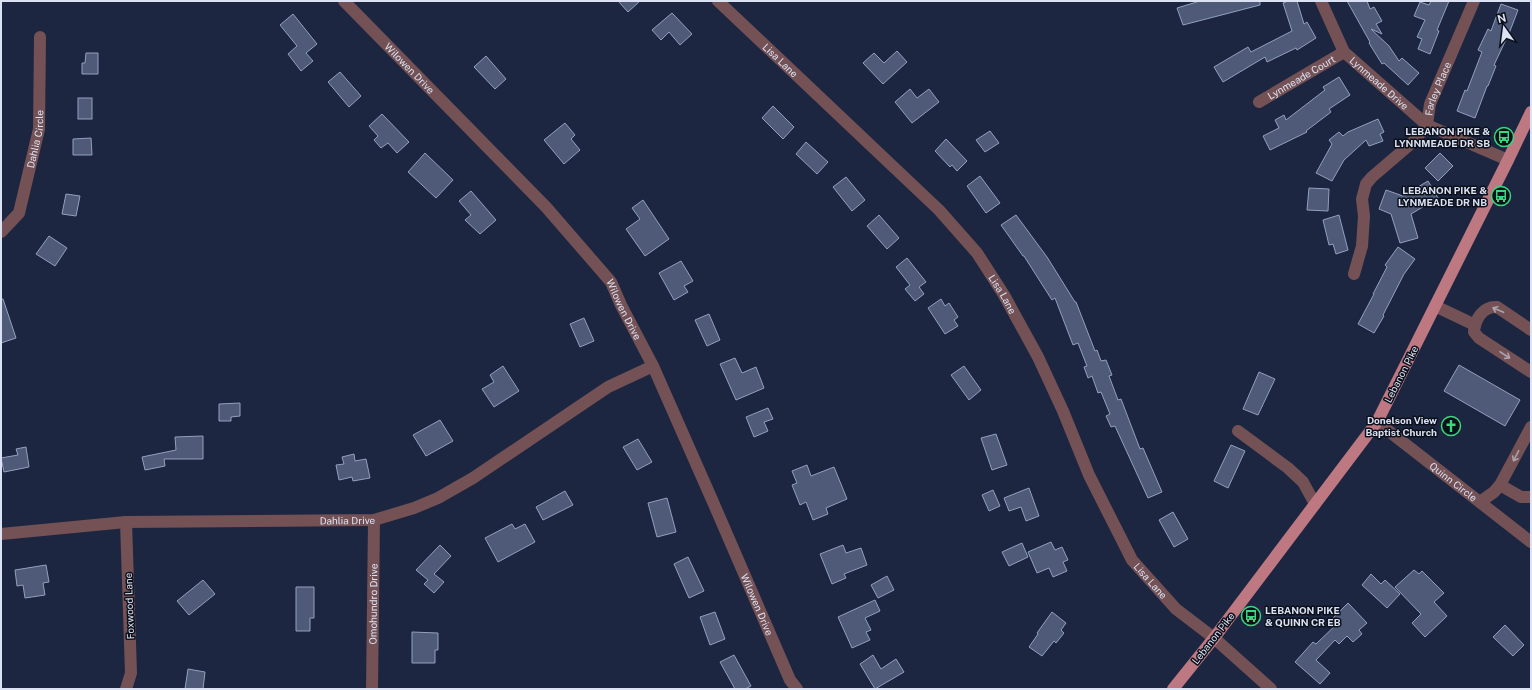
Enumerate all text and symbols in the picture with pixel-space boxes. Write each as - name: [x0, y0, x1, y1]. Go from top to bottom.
- north arrow: [1484, 8, 1524, 48]
- text: N: [1496, 11, 1507, 25]
- street label: Wilowen Drive: [382, 40, 437, 96]
- street label: Lisa Lane: [760, 41, 801, 80]
- street label: Lynmeade Court: [1265, 53, 1337, 102]
- street label: Lynmeade Drive: [1347, 54, 1411, 112]
- street label: Farley Place: [1422, 59, 1454, 117]
- street label: Dahlia Circle: [24, 110, 45, 169]
- place label: LEBANON PIKE & LYNNMEADE DR SB: [1394, 125, 1490, 149]
- bus stop icon: LEBANON PIKE & LYNNMEADE DR SB: [1493, 126, 1515, 148]
- place label: LEBANON PIKE & LYNMEADE DR NB: [1398, 184, 1487, 208]
- bus stop icon: LEBANON PIKE & LYNMEADE DR NB: [1490, 185, 1512, 207]
- street label: Lisa Lane: [986, 272, 1019, 316]
- street label: Wilowen Drive: [604, 277, 644, 342]
- one-way arrow: [1492, 305, 1504, 313]
- street label: Lebanon Pike: [1382, 343, 1421, 404]
- one-way arrow: [1499, 351, 1510, 359]
- place label: Donelson View Baptist Church: [1366, 414, 1437, 438]
- church icon: Donelson View Baptist Church: [1440, 415, 1462, 437]
- one-way arrow: [1512, 450, 1519, 462]
- street label: Quinn Circle: [1427, 459, 1480, 504]
- street label: Dahlia Drive: [320, 514, 376, 526]
- street label: Lisa Lane: [1132, 560, 1170, 601]
- street label: Omohundro Drive: [367, 563, 379, 645]
- street label: Foxwood Lane: [122, 572, 136, 640]
- street label: Wilowen Drive: [739, 572, 776, 637]
- place label: LEBANON PIKE & QUINN CR EB: [1265, 604, 1341, 628]
- bus stop icon: LEBANON PIKE & QUINN CR EB: [1240, 605, 1262, 627]
- street label: Lebanon Pike: [1189, 610, 1237, 666]

